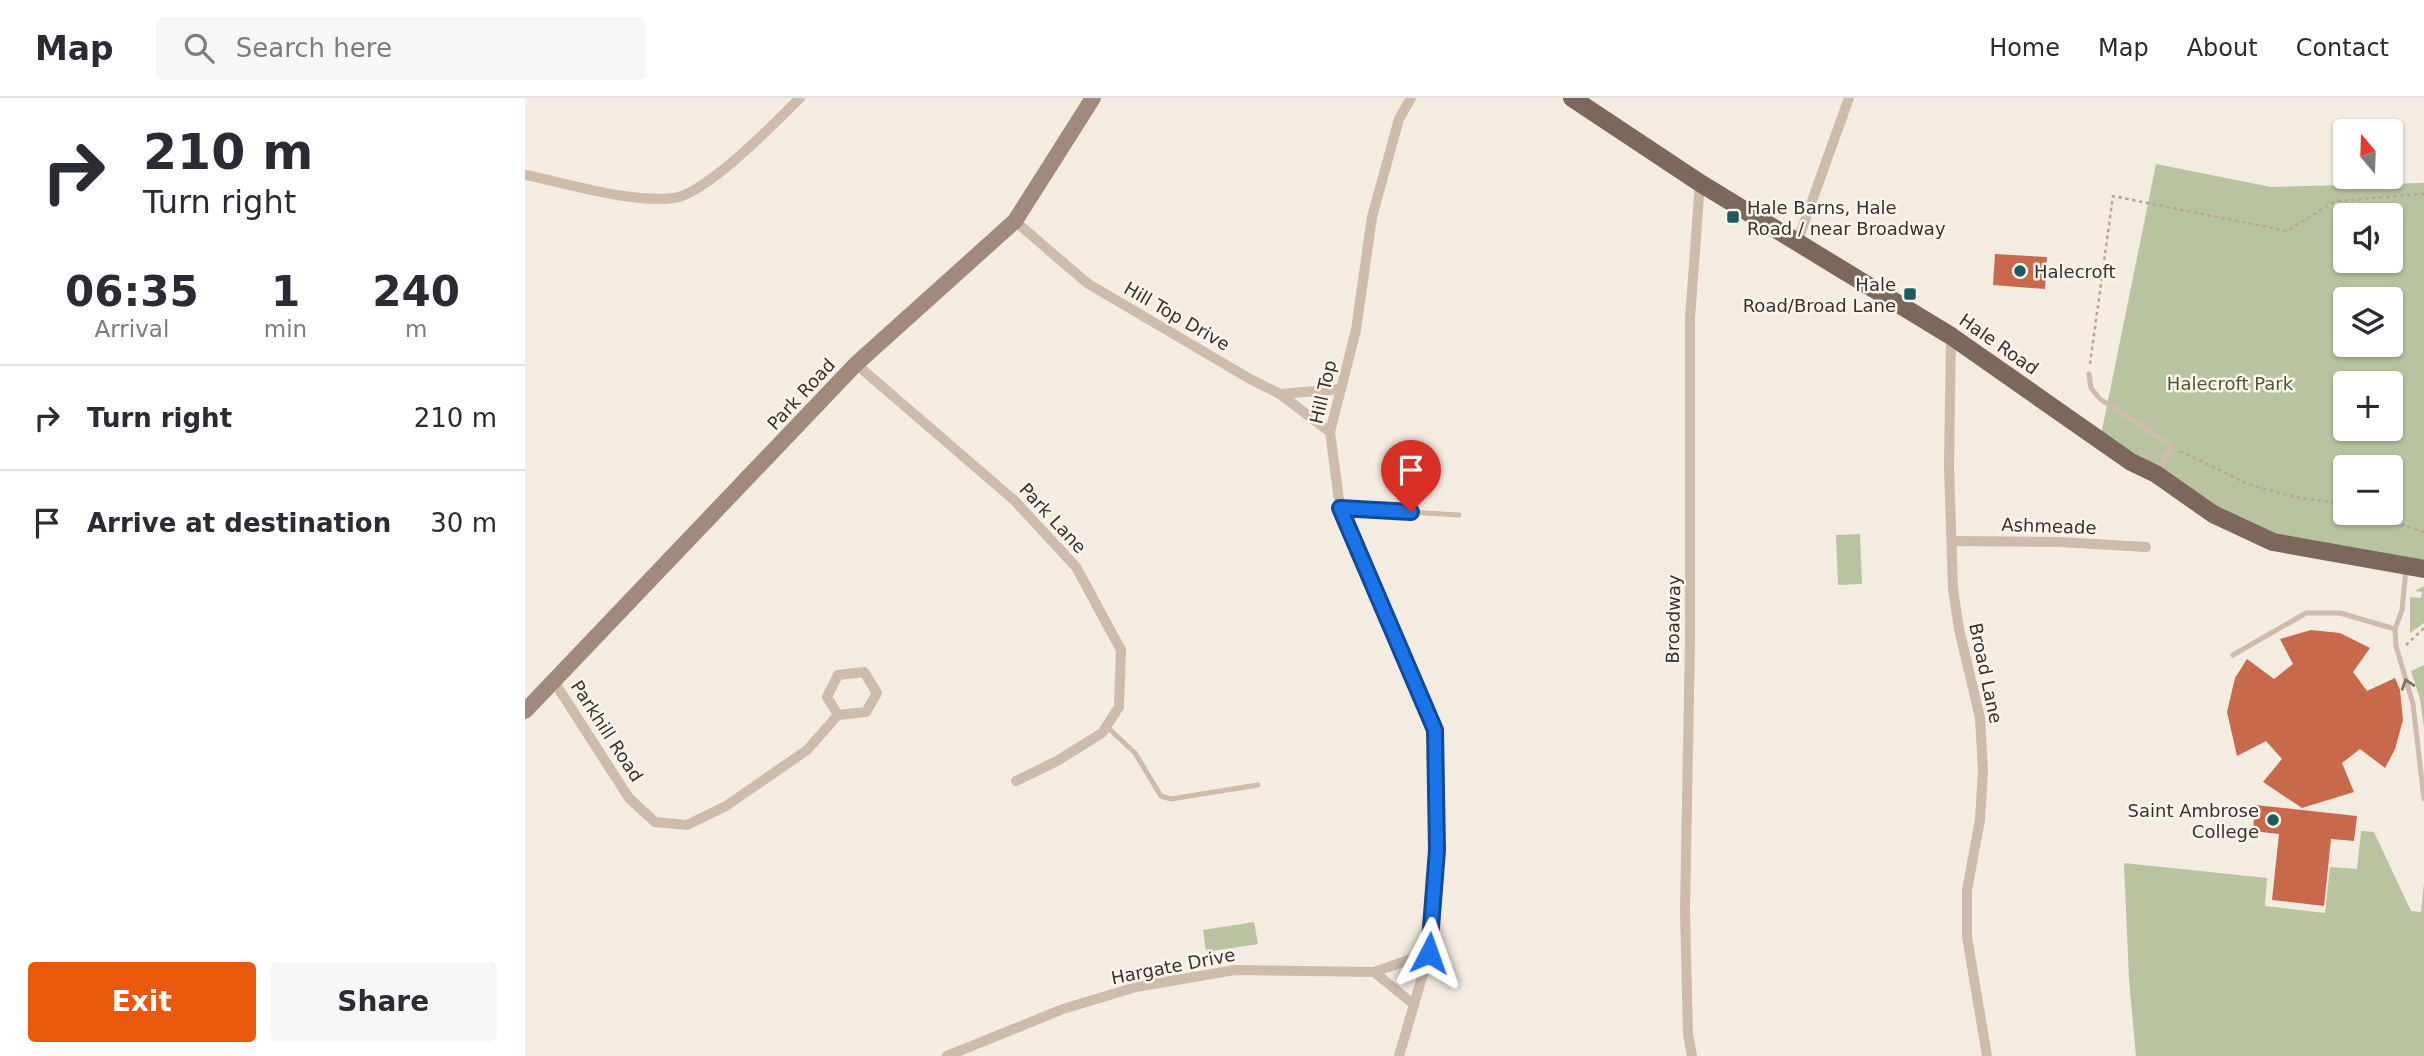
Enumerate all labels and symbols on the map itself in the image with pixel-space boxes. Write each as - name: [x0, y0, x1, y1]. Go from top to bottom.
- north arrow: [2333, 119, 2403, 189]
- place label: Hale Barns, Hale Road / near Broadway: [1747, 197, 1946, 239]
- marker: Hale Barns, Hale Road / near Broadway: [1725, 209, 1741, 225]
- place label: Halecroft: [2034, 261, 2116, 282]
- marker: Halecroft: [2012, 263, 2028, 279]
- place label: Hale Road/Broad Lane: [1743, 274, 1896, 316]
- street label: Hill Top Drive: [1120, 277, 1234, 355]
- marker: Hale Road/Broad Lane: [1902, 286, 1918, 302]
- street label: Hale Road: [1955, 309, 2043, 379]
- street label: Park Road: [763, 354, 839, 434]
- street label: Hill Top: [1305, 358, 1341, 426]
- park label: Halecroft Park: [2167, 373, 2294, 394]
- pin: [1381, 440, 1441, 512]
- street label: Park Lane: [1015, 479, 1091, 557]
- street label: Ashmeade: [2001, 514, 2097, 538]
- street label: Broadway: [1662, 574, 1684, 664]
- street label: Broad Lane: [1965, 621, 2007, 725]
- street label: Parkhill Road: [567, 677, 647, 785]
- one-way arrow: [2401, 678, 2415, 690]
- place label: Saint Ambrose College: [2128, 800, 2259, 842]
- marker: Saint Ambrose College: [2265, 812, 2281, 828]
- position arrow: [1392, 916, 1466, 990]
- street label: Hargate Drive: [1109, 944, 1237, 988]

